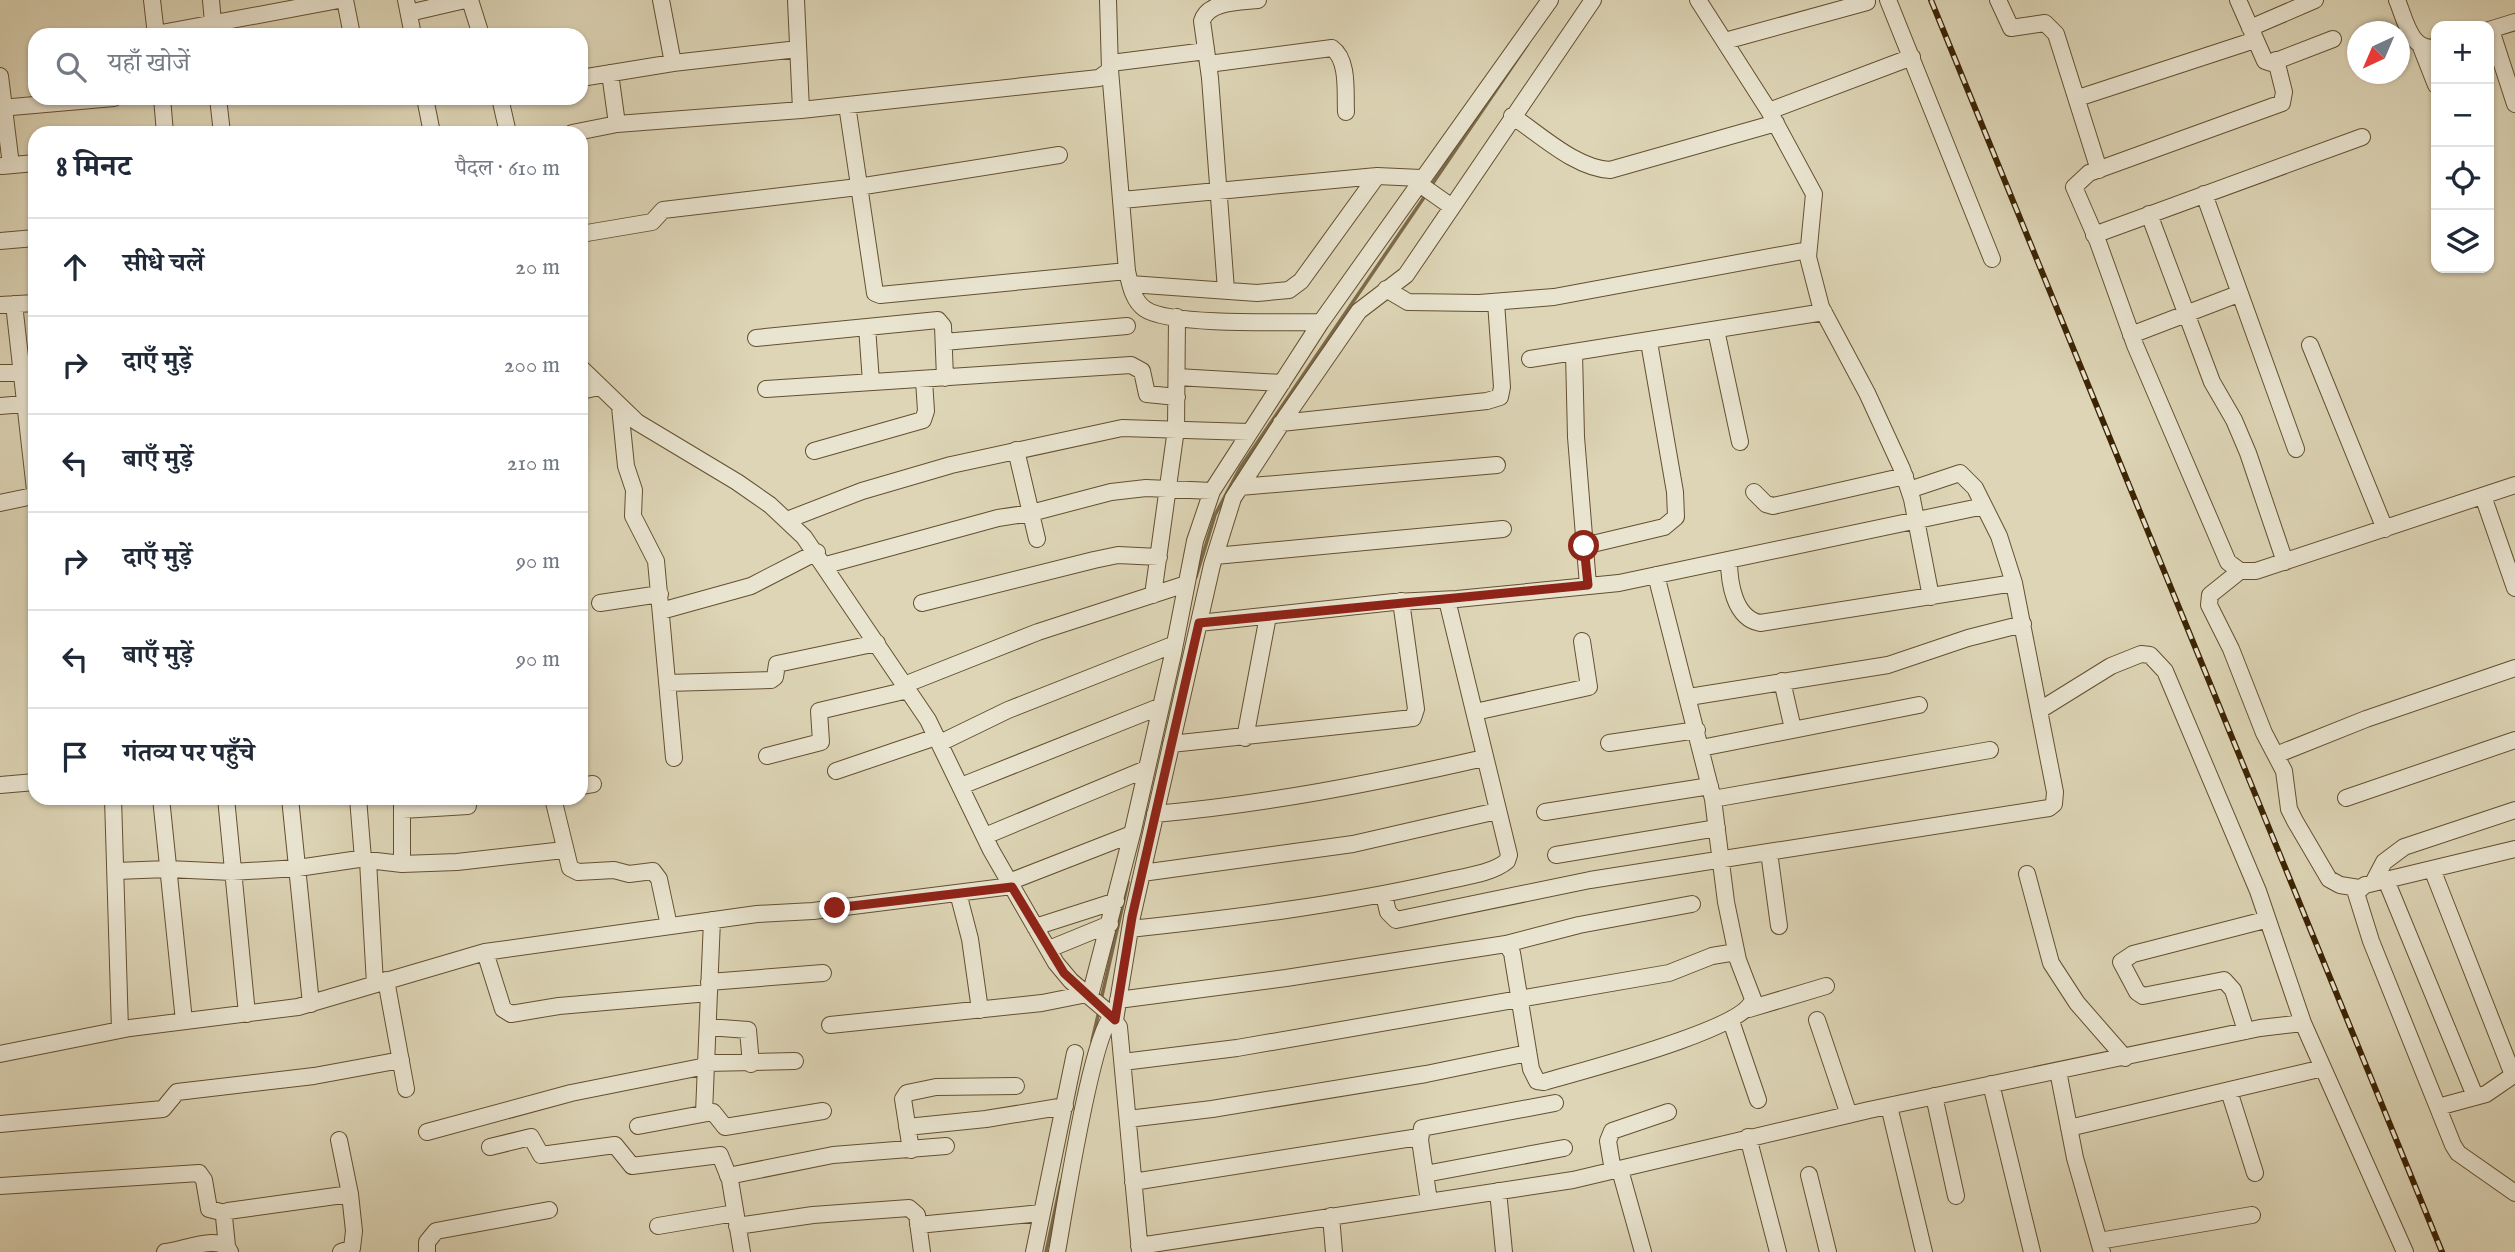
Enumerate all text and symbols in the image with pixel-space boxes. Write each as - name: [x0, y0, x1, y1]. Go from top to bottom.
- north arrow: [2347, 21, 2410, 84]
- map controls: [2431, 21, 2494, 273]
- button: +: [2431, 21, 2494, 84]
- search box: [28, 28, 588, 105]
- text: यहाँ खोजें: [108, 47, 190, 80]
- icon: search: [52, 48, 90, 86]
- button: −: [2431, 84, 2494, 147]
- button: locate: [2431, 147, 2494, 210]
- text: 8 मिनट: [56, 149, 131, 187]
- text: पैदल · 610 m: [455, 154, 560, 183]
- button: layers: [2431, 210, 2494, 273]
- text: सीधे चलें: [123, 247, 204, 280]
- icon: ahead: [56, 248, 94, 286]
- text: 20 m: [515, 253, 560, 282]
- text: दाएँ मुड़ें: [123, 345, 192, 378]
- icon: right: [56, 346, 94, 384]
- text: 200 m: [504, 351, 560, 380]
- text: बाएँ मुड़ें: [123, 443, 193, 476]
- icon: left: [56, 444, 94, 482]
- text: 210 m: [507, 449, 560, 478]
- route start: [1568, 530, 1599, 561]
- text: दाएँ मुड़ें: [123, 541, 192, 574]
- icon: right: [56, 542, 94, 580]
- text: 90 m: [516, 547, 560, 576]
- text: बाएँ मुड़ें: [123, 639, 193, 672]
- icon: left: [56, 640, 94, 678]
- text: 90 m: [516, 645, 560, 674]
- text: गंतव्य पर पहुँचे: [123, 737, 255, 770]
- icon: arrive: [56, 738, 94, 776]
- route end: [819, 892, 850, 923]

